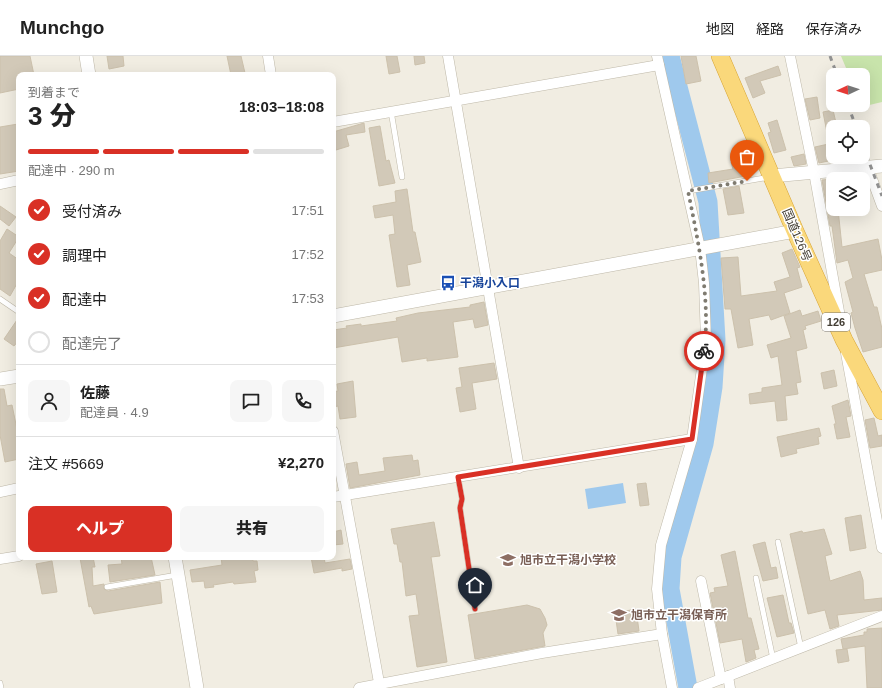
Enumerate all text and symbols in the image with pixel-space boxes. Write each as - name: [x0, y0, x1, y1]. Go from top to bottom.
- text: Munchgo: [20, 17, 104, 38]
- text: 地図: [706, 21, 734, 37]
- text: 経路: [756, 21, 784, 37]
- text: 保存済み: [806, 21, 862, 37]
- north arrow: [826, 68, 870, 112]
- map controls: [826, 68, 870, 216]
- text: 到着まで: [28, 85, 80, 100]
- text: 18:03–18:08: [239, 98, 324, 115]
- text: 3 分: [28, 101, 76, 131]
- button: locate: [826, 120, 870, 164]
- pin: [730, 140, 764, 181]
- icon: bag: [736, 146, 758, 168]
- text: 配達中 · 290 m: [28, 163, 115, 178]
- button: layers: [826, 172, 870, 216]
- icon: check: [28, 199, 50, 221]
- text: 受付済み: [62, 203, 122, 220]
- text: 17:51: [291, 203, 324, 218]
- street label: 国道126号: [780, 206, 814, 264]
- icon: check: [28, 243, 50, 265]
- text: 調理中: [62, 247, 107, 264]
- text: 17:52: [291, 247, 324, 262]
- bus stop icon: 干潟小入口: [439, 274, 457, 292]
- place label: 干潟小入口: [460, 276, 520, 290]
- icon: check: [28, 287, 50, 309]
- text: 配達中: [62, 291, 107, 308]
- text: 17:53: [291, 291, 324, 306]
- road number: 126: [822, 313, 850, 331]
- courier: [684, 331, 724, 371]
- text: 配達完了: [62, 335, 122, 352]
- icon: bike: [693, 340, 715, 362]
- button: person: [28, 380, 70, 422]
- button: chat: [230, 380, 272, 422]
- button: phone: [282, 380, 324, 422]
- text: 佐藤: [80, 384, 110, 401]
- text: 配達員 · 4.9: [80, 405, 149, 420]
- text: ¥2,270: [278, 454, 324, 471]
- text: 注文 #5669: [28, 455, 104, 472]
- button: ヘルプ: [28, 506, 172, 552]
- button: 共有: [180, 506, 324, 552]
- school or university icon: 旭市立干潟小学校: [499, 551, 517, 569]
- place label: 旭市立干潟小学校: [520, 553, 616, 567]
- pin: [458, 568, 492, 609]
- icon: home: [464, 574, 486, 596]
- school or university icon: 旭市立干潟保育所: [610, 606, 628, 624]
- place label: 旭市立干潟保育所: [631, 608, 727, 622]

